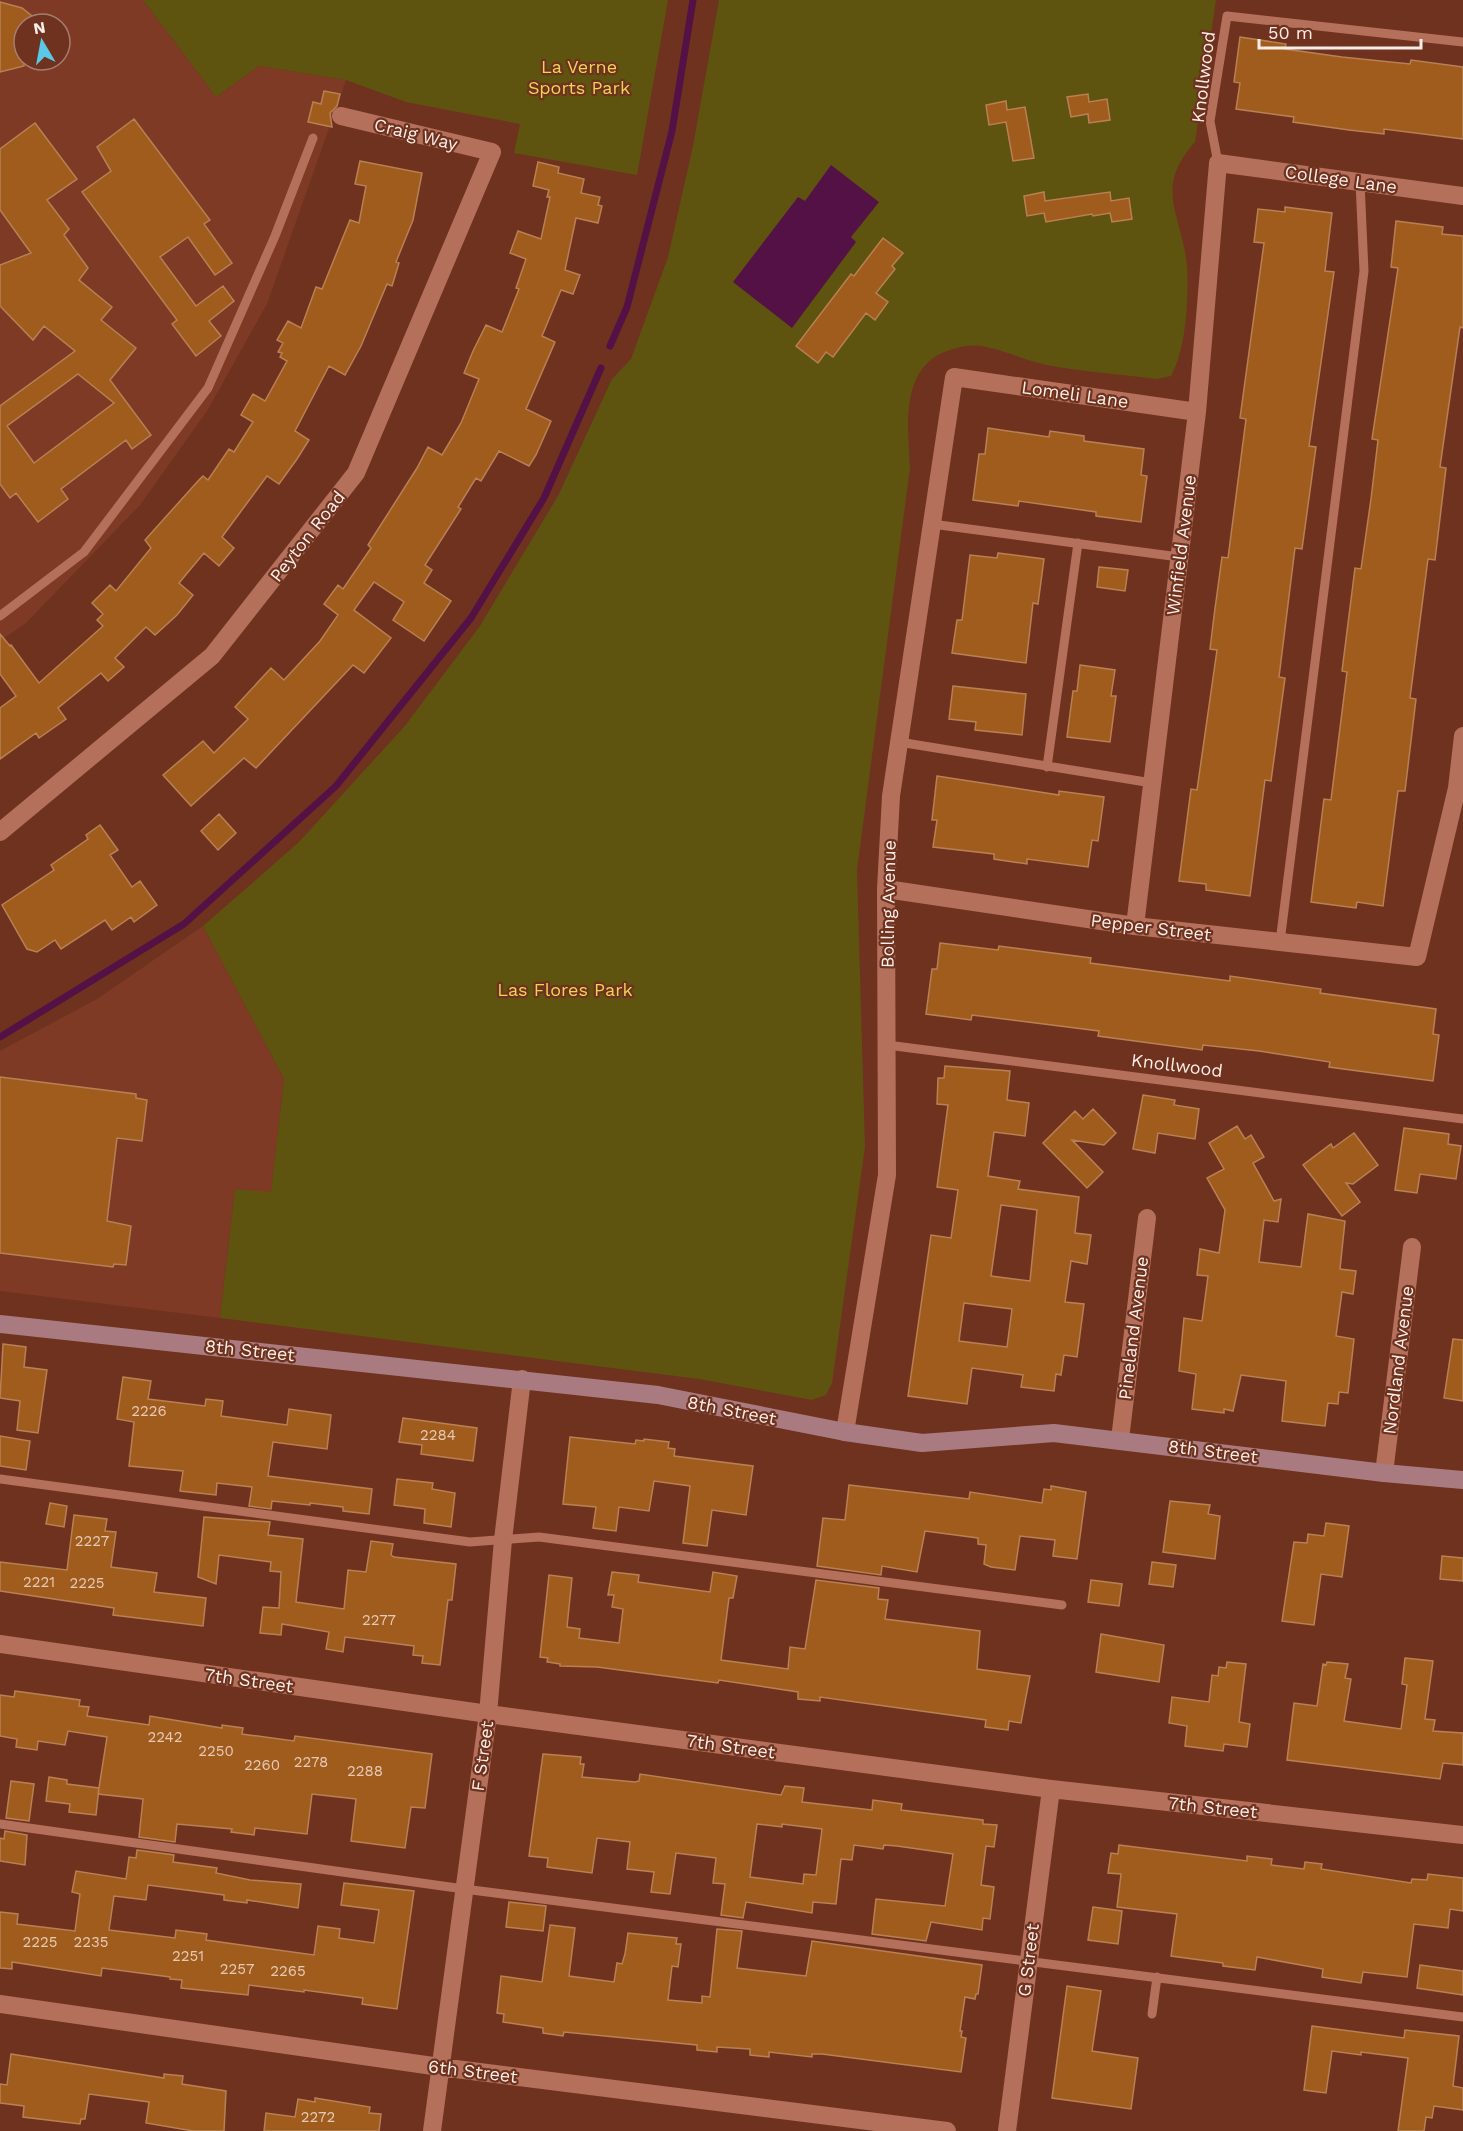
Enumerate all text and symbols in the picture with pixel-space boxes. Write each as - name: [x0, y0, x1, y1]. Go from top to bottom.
- north arrow: [12, 12, 72, 72]
- scale bar: [1259, 12, 1421, 50]
- text: N: [32, 17, 47, 38]
- text: 50 m: [1268, 22, 1313, 43]
- street label: Knollwood: [1187, 30, 1219, 124]
- park label: La Verne Sports Park: [528, 56, 630, 98]
- street label: Craig Way: [372, 114, 461, 155]
- street label: College Lane: [1284, 161, 1398, 197]
- street label: Lomeli Lane: [1020, 376, 1130, 412]
- street label: Winfield Avenue: [1162, 474, 1200, 616]
- street label: Peyton Road: [265, 486, 349, 586]
- street label: Bolling Avenue: [876, 840, 900, 968]
- street label: Pepper Street: [1089, 909, 1213, 945]
- park label: Las Flores Park: [497, 979, 633, 1000]
- street label: Knollwood: [1130, 1049, 1224, 1081]
- street label: Pineland Avenue: [1114, 1255, 1152, 1401]
- street label: Nordland Avenue: [1378, 1285, 1418, 1435]
- street label: 8th Street: [204, 1335, 296, 1365]
- street label: 8th Street: [686, 1391, 779, 1429]
- house number: 2226: [131, 1402, 167, 1420]
- house number: 2284: [420, 1426, 456, 1444]
- street label: 8th Street: [1167, 1435, 1259, 1467]
- house number: 2227: [75, 1532, 109, 1550]
- house number: 2221: [23, 1573, 55, 1591]
- house number: 2225: [70, 1574, 104, 1592]
- house number: 2277: [362, 1611, 396, 1629]
- street label: 7th Street: [203, 1663, 295, 1697]
- street label: F Street: [467, 1719, 497, 1793]
- house number: 2242: [148, 1728, 182, 1746]
- street label: 7th Street: [685, 1729, 777, 1763]
- house number: 2250: [198, 1742, 234, 1760]
- house number: 2278: [294, 1753, 328, 1771]
- house number: 2260: [244, 1756, 280, 1774]
- house number: 2288: [347, 1762, 383, 1780]
- street label: 7th Street: [1168, 1792, 1259, 1822]
- street label: G Street: [1013, 1922, 1043, 1998]
- house number: 2225: [23, 1933, 57, 1951]
- house number: 2235: [74, 1933, 108, 1951]
- house number: 2251: [172, 1947, 204, 1965]
- house number: 2257: [220, 1960, 254, 1978]
- house number: 2265: [270, 1962, 306, 1980]
- street label: 6th Street: [427, 2055, 519, 2087]
- house number: 2272: [301, 2108, 335, 2126]

